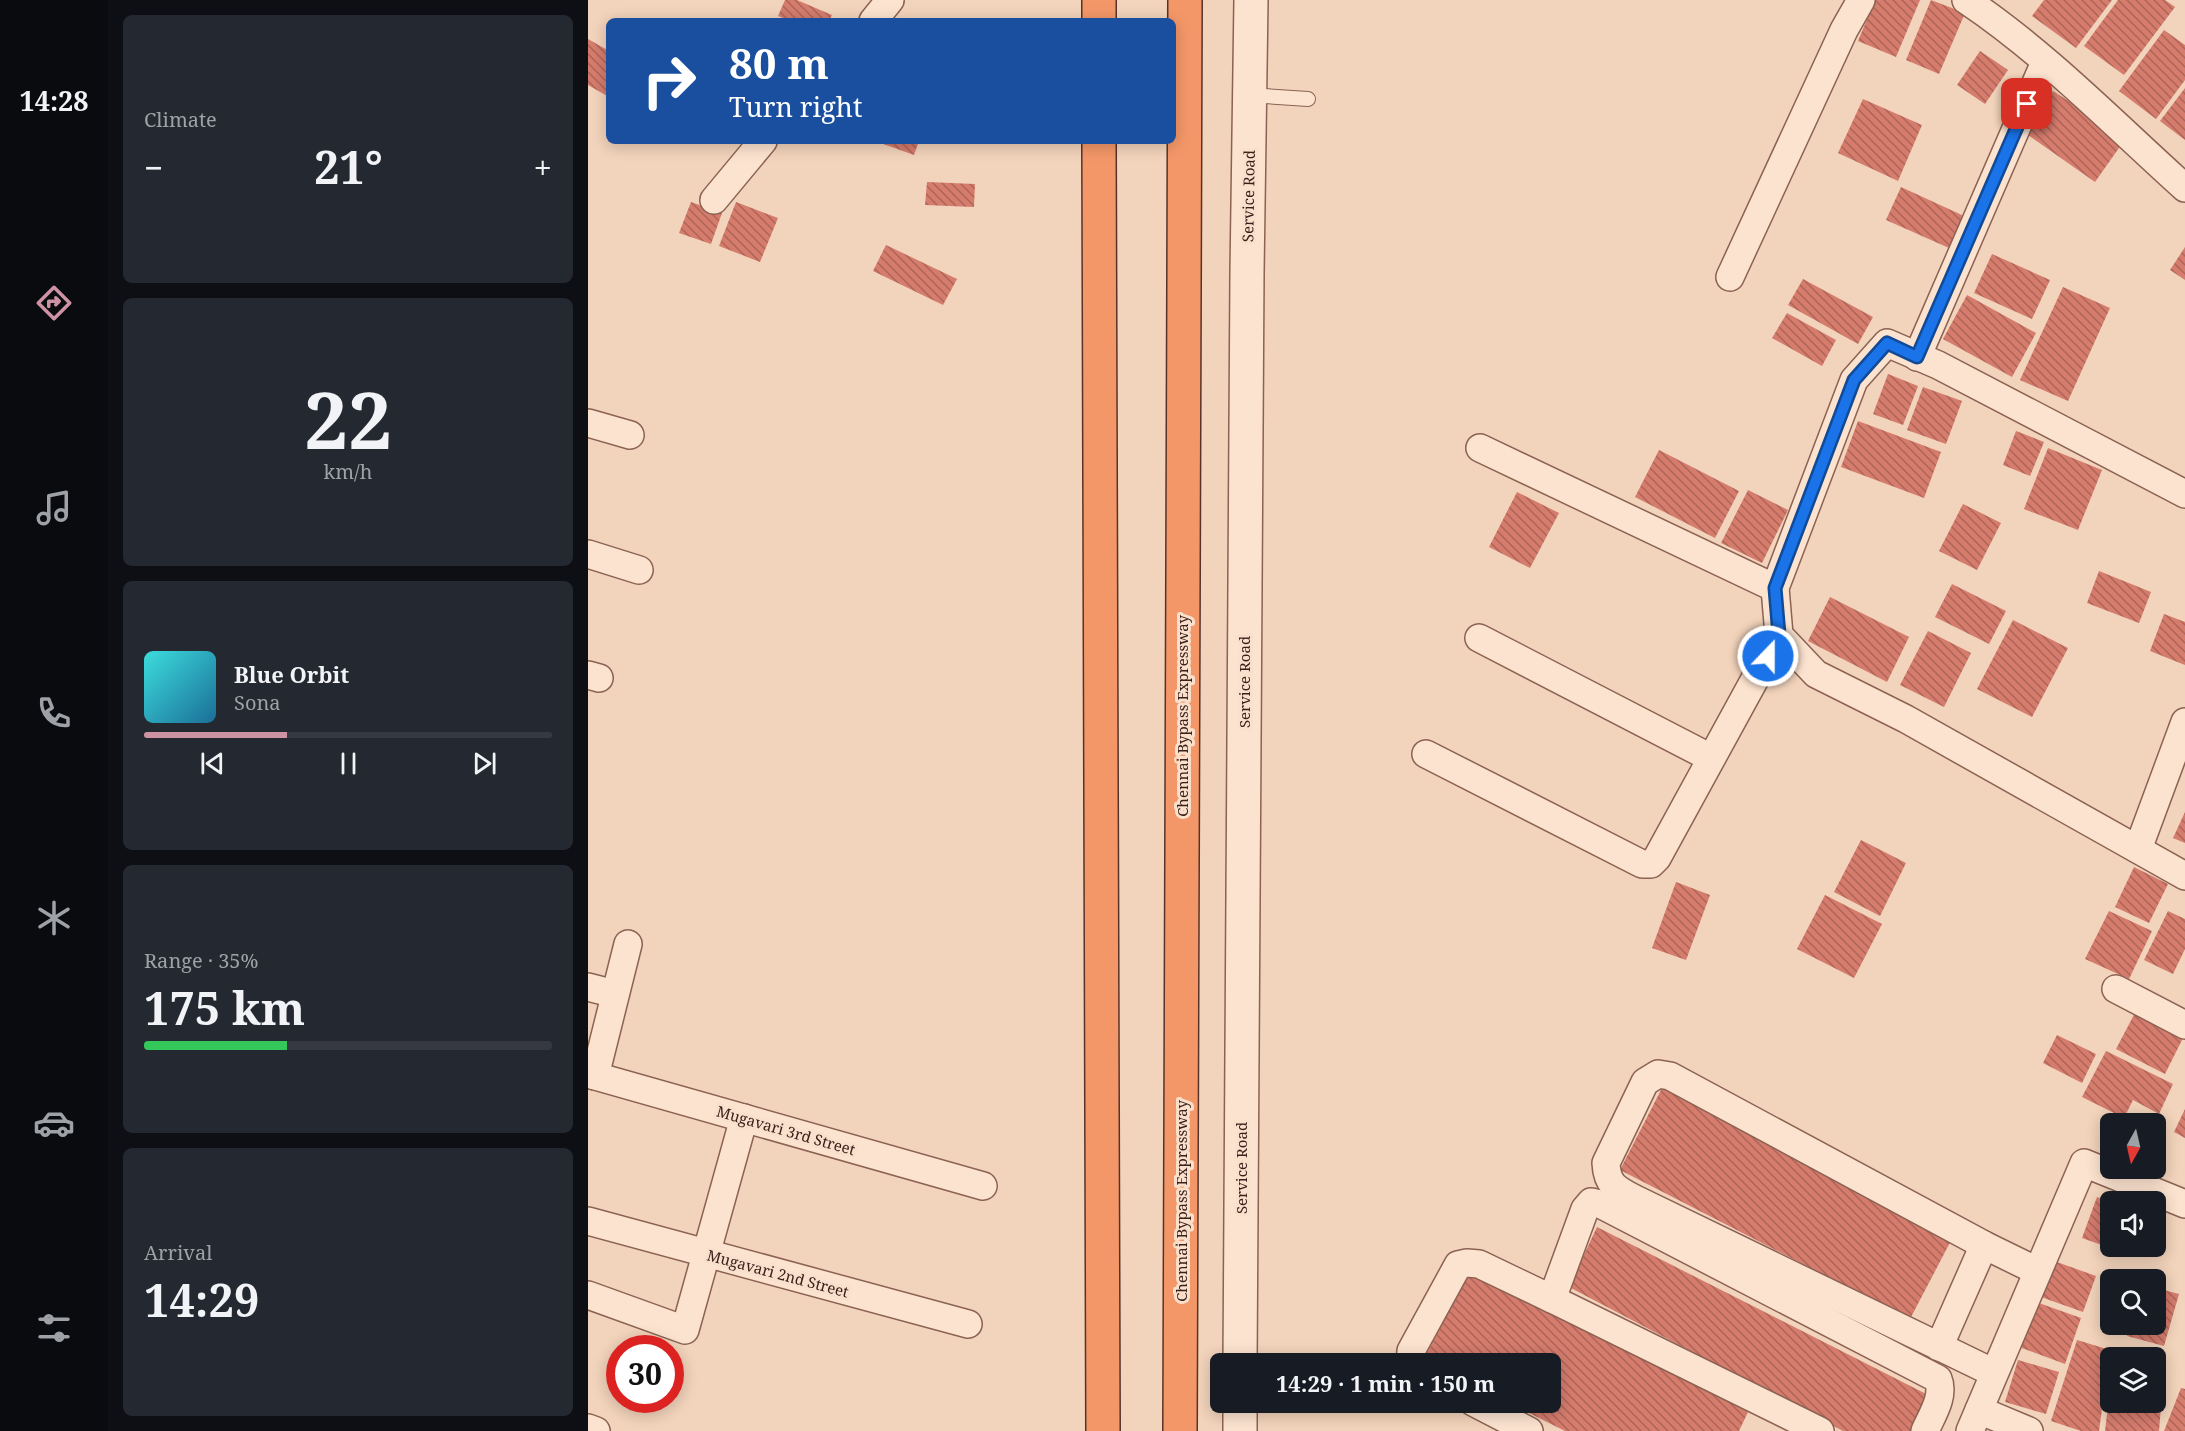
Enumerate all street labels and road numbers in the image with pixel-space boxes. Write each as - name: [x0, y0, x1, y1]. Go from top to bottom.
- street label: Service Road: [1237, 150, 1259, 242]
- street label: Chennai Bypass Expressway: [1172, 615, 1192, 817]
- street label: Service Road: [1234, 636, 1254, 728]
- street label: Chennai Bypass Expressway: [1171, 1100, 1191, 1302]
- street label: Mugavari 3rd Street: [714, 1101, 858, 1159]
- street label: Service Road: [1231, 1122, 1251, 1214]
- street label: Mugavari 2nd Street: [705, 1244, 851, 1302]

